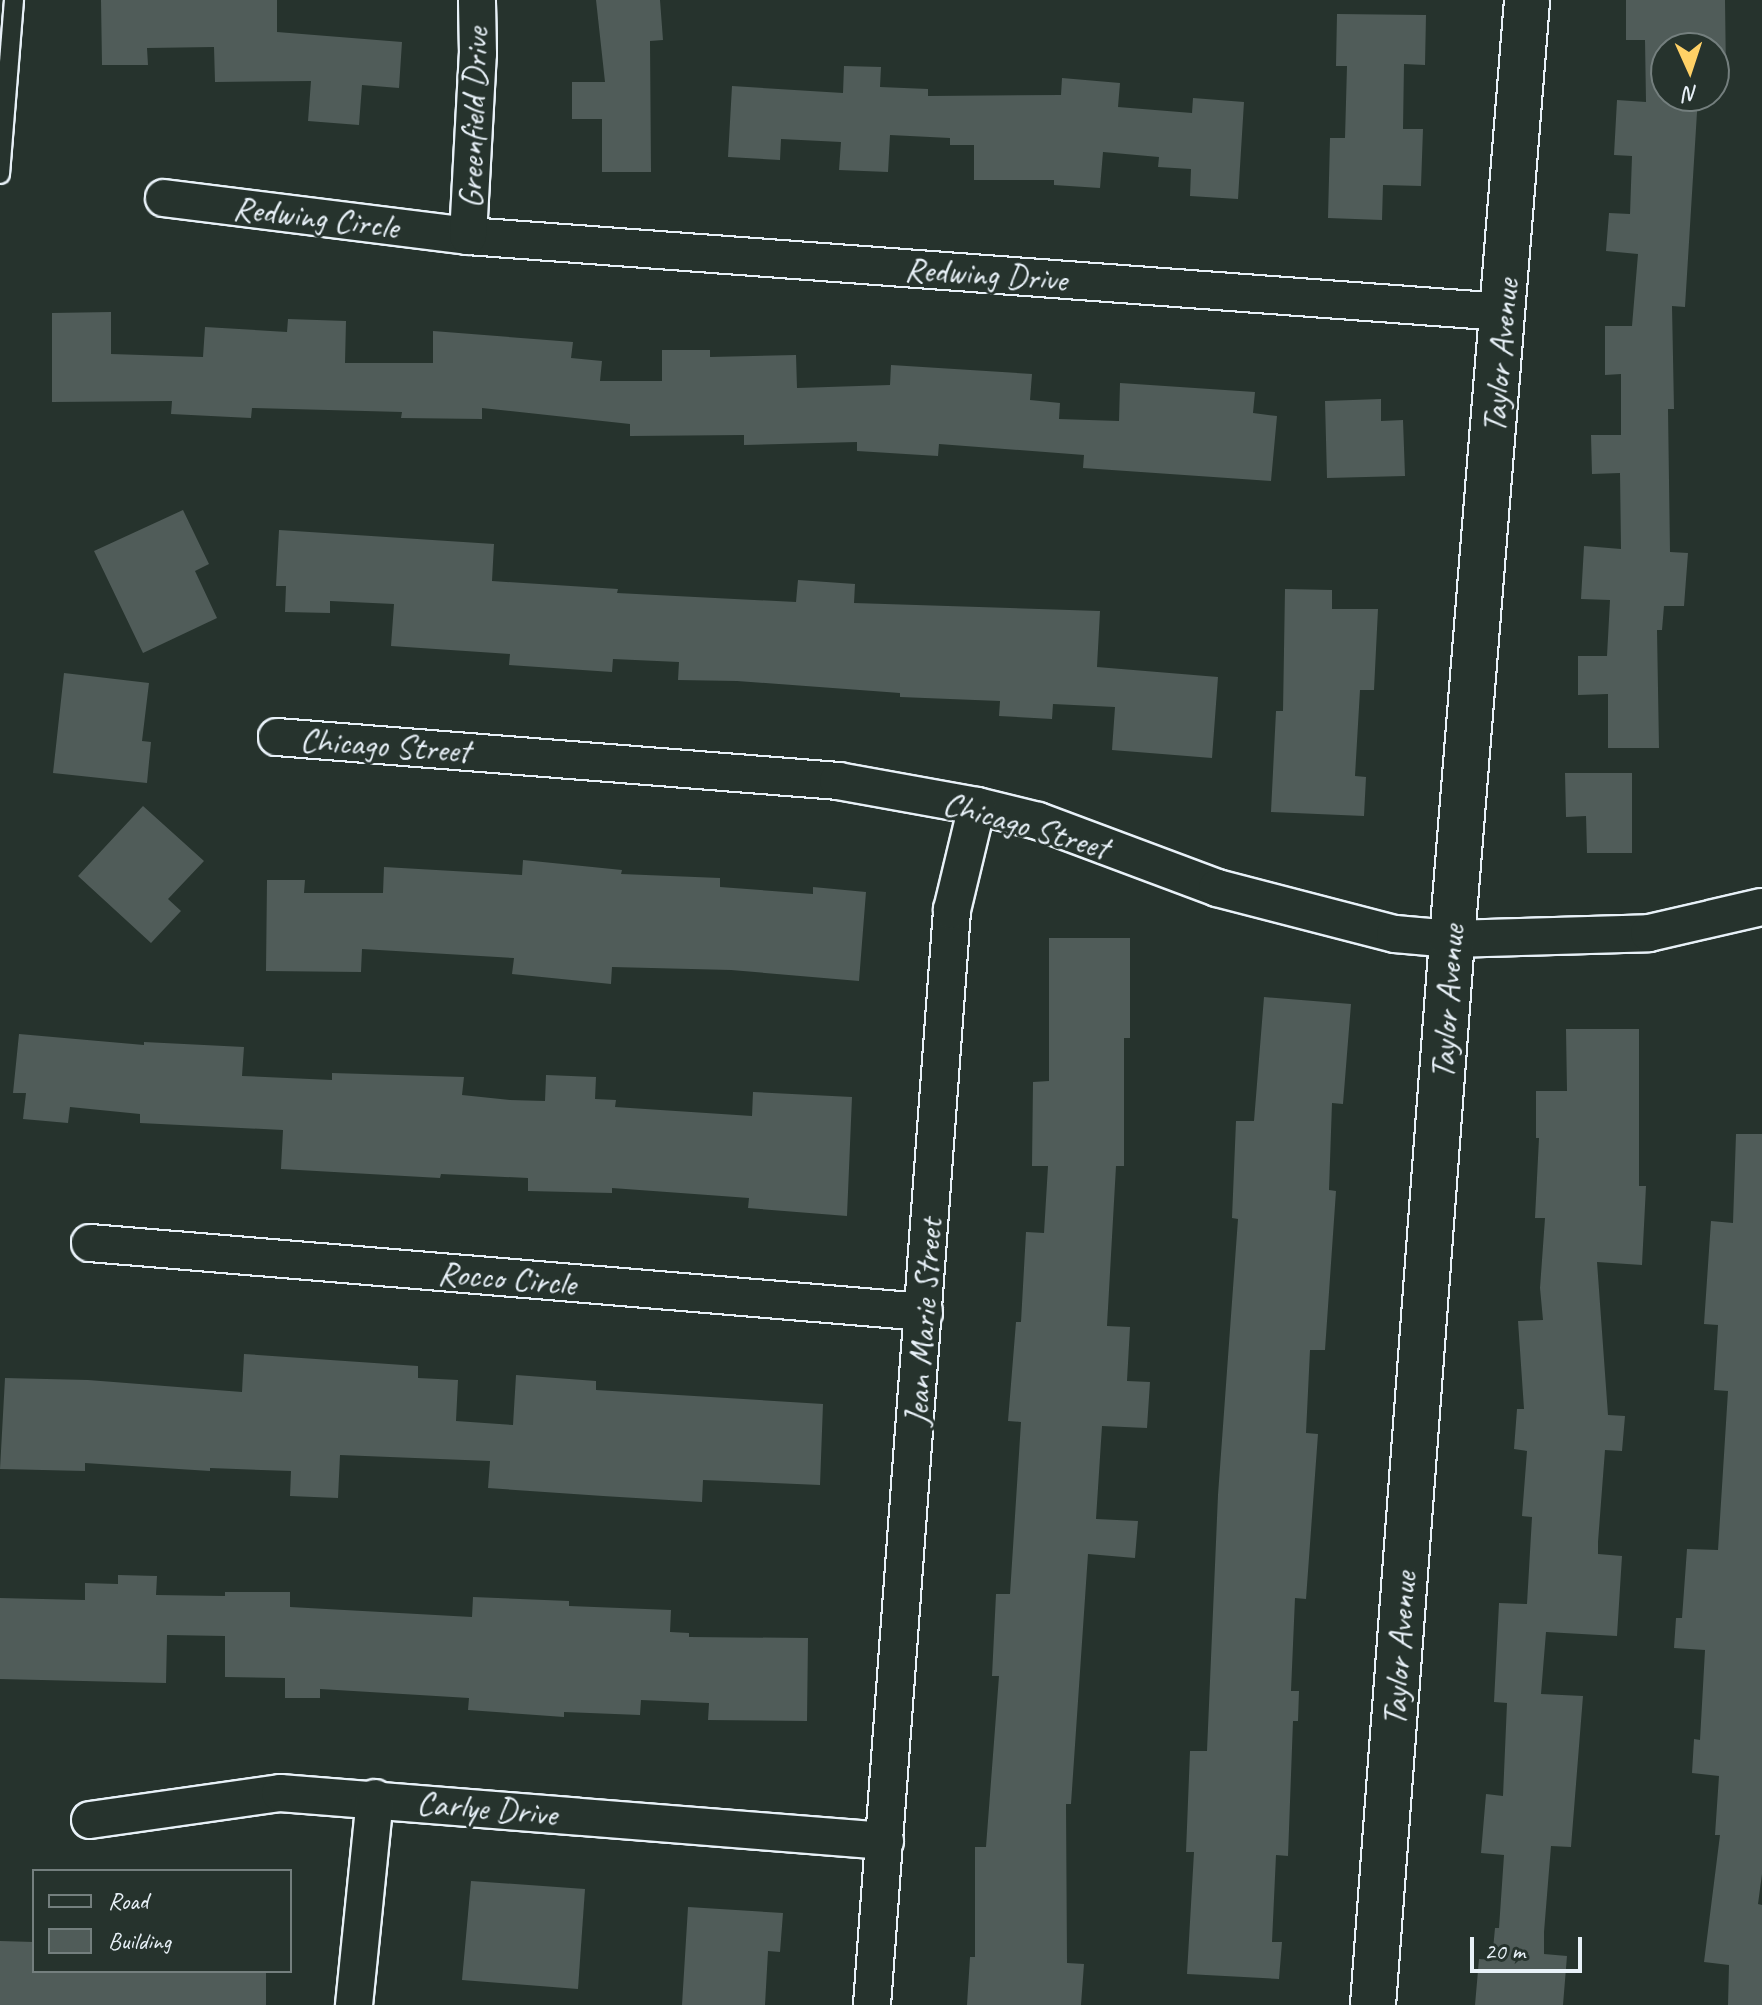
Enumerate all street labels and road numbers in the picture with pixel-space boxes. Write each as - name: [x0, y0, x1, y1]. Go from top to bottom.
- street label: Greenfield Drive: [449, 27, 497, 209]
- street label: Redwing Circle: [232, 187, 400, 247]
- street label: Redwing Drive: [903, 248, 1069, 300]
- street label: Taylor Avenue: [1473, 277, 1527, 435]
- street label: Chicago Street: [299, 719, 471, 771]
- street label: Chicago Street: [939, 782, 1113, 868]
- street label: Taylor Avenue: [1421, 923, 1473, 1081]
- street label: Jean Marie Street: [895, 1216, 951, 1428]
- street label: Rocco Circle: [437, 1252, 577, 1304]
- street label: Taylor Avenue: [1373, 1570, 1425, 1728]
- street label: Carlye Drive: [415, 1782, 559, 1834]

